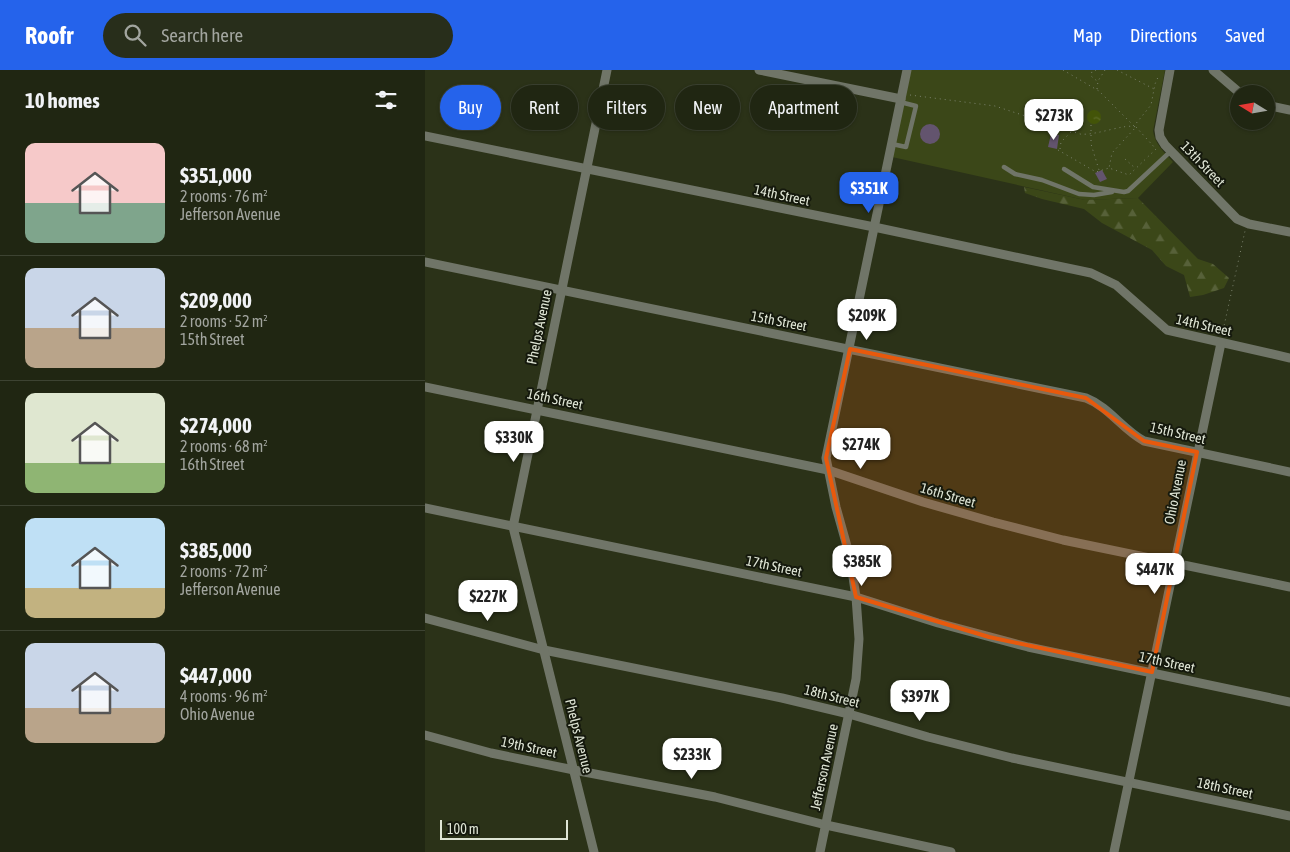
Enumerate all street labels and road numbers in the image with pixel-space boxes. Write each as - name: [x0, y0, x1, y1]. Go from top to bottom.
- street label: 13th Street: [1178, 138, 1228, 190]
- street label: 14th Street: [753, 181, 811, 209]
- street label: Phelps Avenue: [523, 288, 555, 366]
- street label: 15th Street: [750, 308, 808, 334]
- street label: 14th Street: [1175, 311, 1233, 339]
- street label: 16th Street: [526, 385, 584, 413]
- street label: 15th Street: [1149, 419, 1207, 447]
- street label: Ohio Avenue: [1161, 458, 1189, 526]
- street label: 16th Street: [919, 480, 977, 510]
- street label: 17th Street: [745, 552, 803, 580]
- street label: 17th Street: [1138, 648, 1196, 676]
- street label: 18th Street: [803, 681, 861, 711]
- street label: Phelps Avenue: [562, 697, 596, 775]
- street label: Jefferson Avenue: [807, 722, 841, 812]
- street label: 19th Street: [500, 733, 558, 761]
- street label: 18th Street: [1196, 774, 1254, 802]

